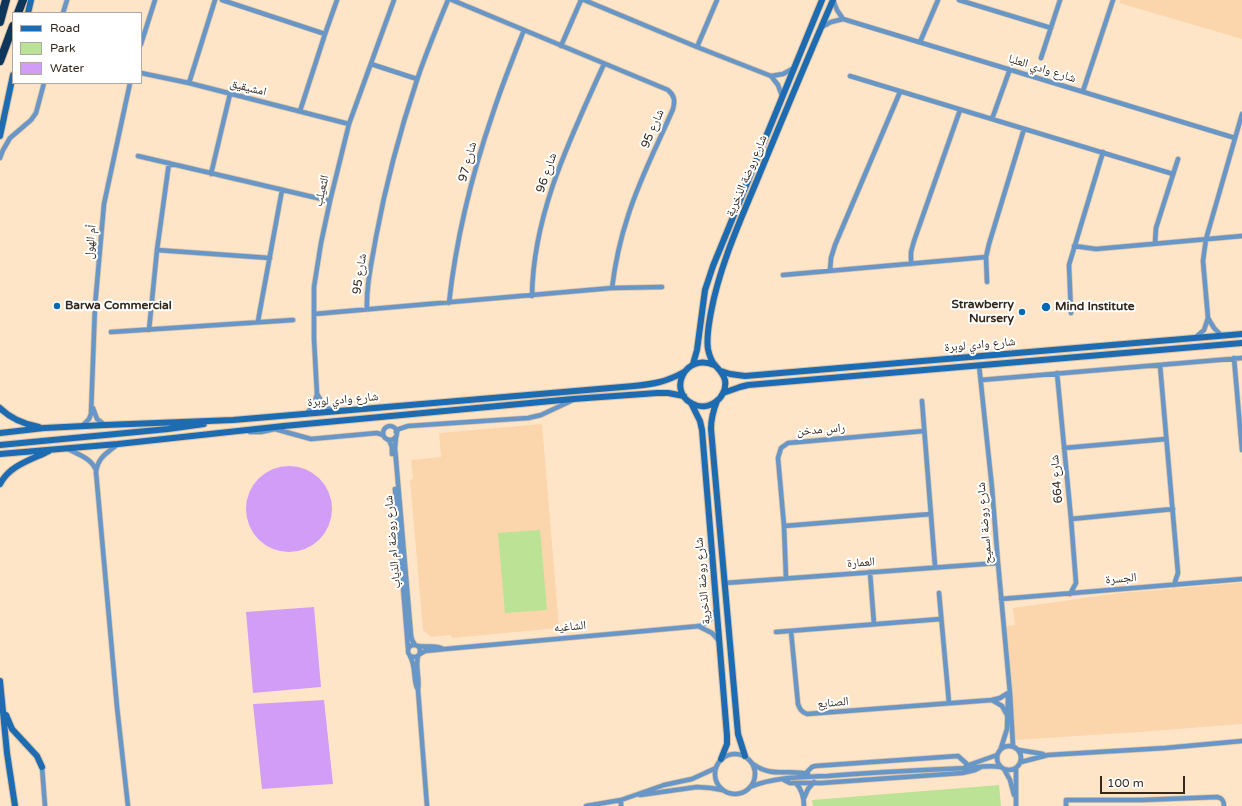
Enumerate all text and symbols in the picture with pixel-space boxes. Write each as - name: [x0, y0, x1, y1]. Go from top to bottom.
- legend: [12, 12, 142, 84]
- text: Road: [50, 21, 80, 35]
- text: Park: [50, 41, 76, 55]
- street label: شارع وادي العلبا: [1007, 52, 1077, 86]
- text: Water: [50, 61, 84, 75]
- street label: امشيقيق: [228, 77, 268, 99]
- street label: شارع 95: [638, 107, 668, 151]
- street label: شارع روضة الذخرية: [723, 133, 771, 219]
- street label: شارع 97: [456, 140, 480, 184]
- street label: شارع 96: [534, 151, 560, 195]
- street label: الثعيلب: [311, 174, 333, 208]
- street label: أم الهول: [82, 224, 100, 260]
- street label: شارع 95: [350, 253, 370, 295]
- place label: Strawberry Nursery: [952, 298, 1014, 326]
- place label: Barwa Commercial: [65, 299, 172, 313]
- place label: Mind Institute: [1055, 300, 1135, 314]
- marker: Barwa Commercial: [52, 301, 62, 311]
- marker: Mind Institute: [1040, 301, 1052, 313]
- marker: Strawberry Nursery: [1017, 307, 1027, 317]
- street label: شارع وادي لوبرة: [944, 335, 1016, 355]
- street label: شارع وادي لوبرة: [307, 390, 379, 410]
- street label: راس مدخن: [796, 421, 846, 439]
- street label: شارع 664: [1048, 454, 1066, 504]
- street label: شارع روضة اسميح: [974, 481, 996, 565]
- street label: شارع روضة ام الذياب: [382, 495, 404, 589]
- street label: شارع روضة الذخرية: [692, 537, 714, 625]
- street label: العمارة: [847, 555, 875, 571]
- street label: الجسرة: [1105, 570, 1137, 588]
- street label: الشاغيه: [553, 618, 587, 636]
- street label: الصنايع: [817, 694, 849, 712]
- scale bar: [1102, 768, 1187, 794]
- text: 100 m: [1107, 776, 1144, 790]

